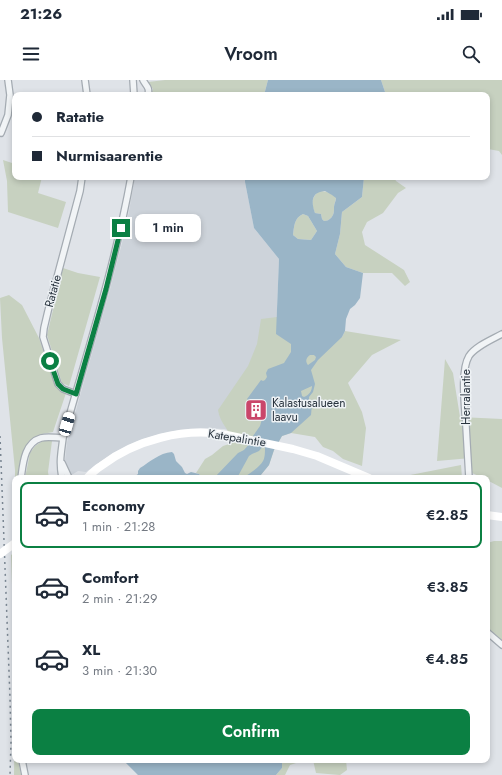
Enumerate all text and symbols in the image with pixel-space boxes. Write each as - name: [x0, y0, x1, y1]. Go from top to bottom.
- text: 21:26: [20, 3, 62, 25]
- text: Vroom: [224, 41, 278, 67]
- icon: menu: [20, 43, 42, 65]
- icon: search: [460, 43, 482, 65]
- text: Ratatie: [56, 106, 104, 128]
- text: Nurmisaarentie: [56, 145, 163, 167]
- callout: 1 min: [135, 214, 201, 242]
- text: 1 min: [152, 218, 184, 237]
- route end: [112, 219, 130, 237]
- street label: Ratatie: [40, 273, 66, 309]
- route start: [41, 352, 59, 370]
- street label: Herralantie: [457, 369, 475, 425]
- place label: Kalastusalueen laavu: [272, 394, 345, 426]
- building icon: Kalastusalueen laavu: [243, 397, 269, 423]
- car: [58, 411, 76, 437]
- street label: Katepalintie: [207, 425, 267, 451]
- text: Economy: [82, 495, 145, 517]
- icon: car: [34, 497, 70, 533]
- text: €2.85: [426, 504, 468, 526]
- text: 1 min · 21:28: [82, 517, 155, 536]
- text: Comfort: [82, 567, 139, 589]
- icon: car: [34, 569, 70, 605]
- text: €3.85: [427, 576, 468, 598]
- text: 2 min · 21:29: [82, 589, 157, 608]
- text: XL: [82, 639, 100, 661]
- icon: car: [34, 641, 70, 677]
- text: €4.85: [426, 648, 468, 670]
- text: 3 min · 21:30: [82, 661, 157, 680]
- button: Confirm: [32, 709, 470, 755]

